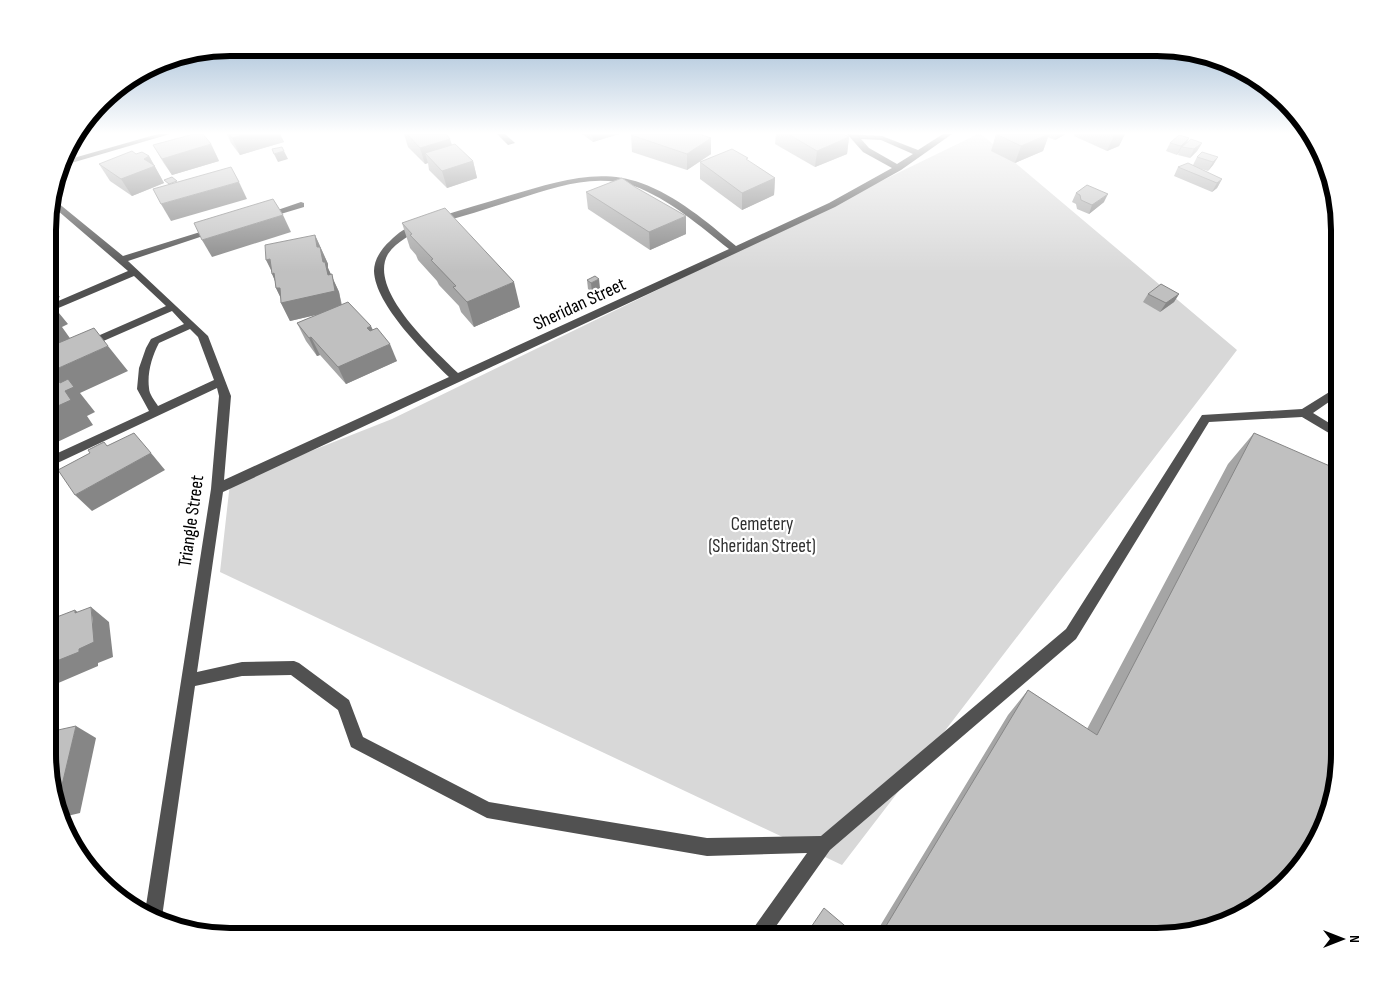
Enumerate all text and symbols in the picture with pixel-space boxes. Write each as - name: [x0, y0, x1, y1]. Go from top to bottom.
- street label: Sheridan Street: [530, 273, 630, 336]
- street label: Triangle Street: [174, 474, 209, 569]
- park label: Cemetery (Sheridan Street): [708, 513, 816, 558]
- north arrow: [1317, 914, 1367, 964]
- text: N: [1346, 935, 1363, 943]

